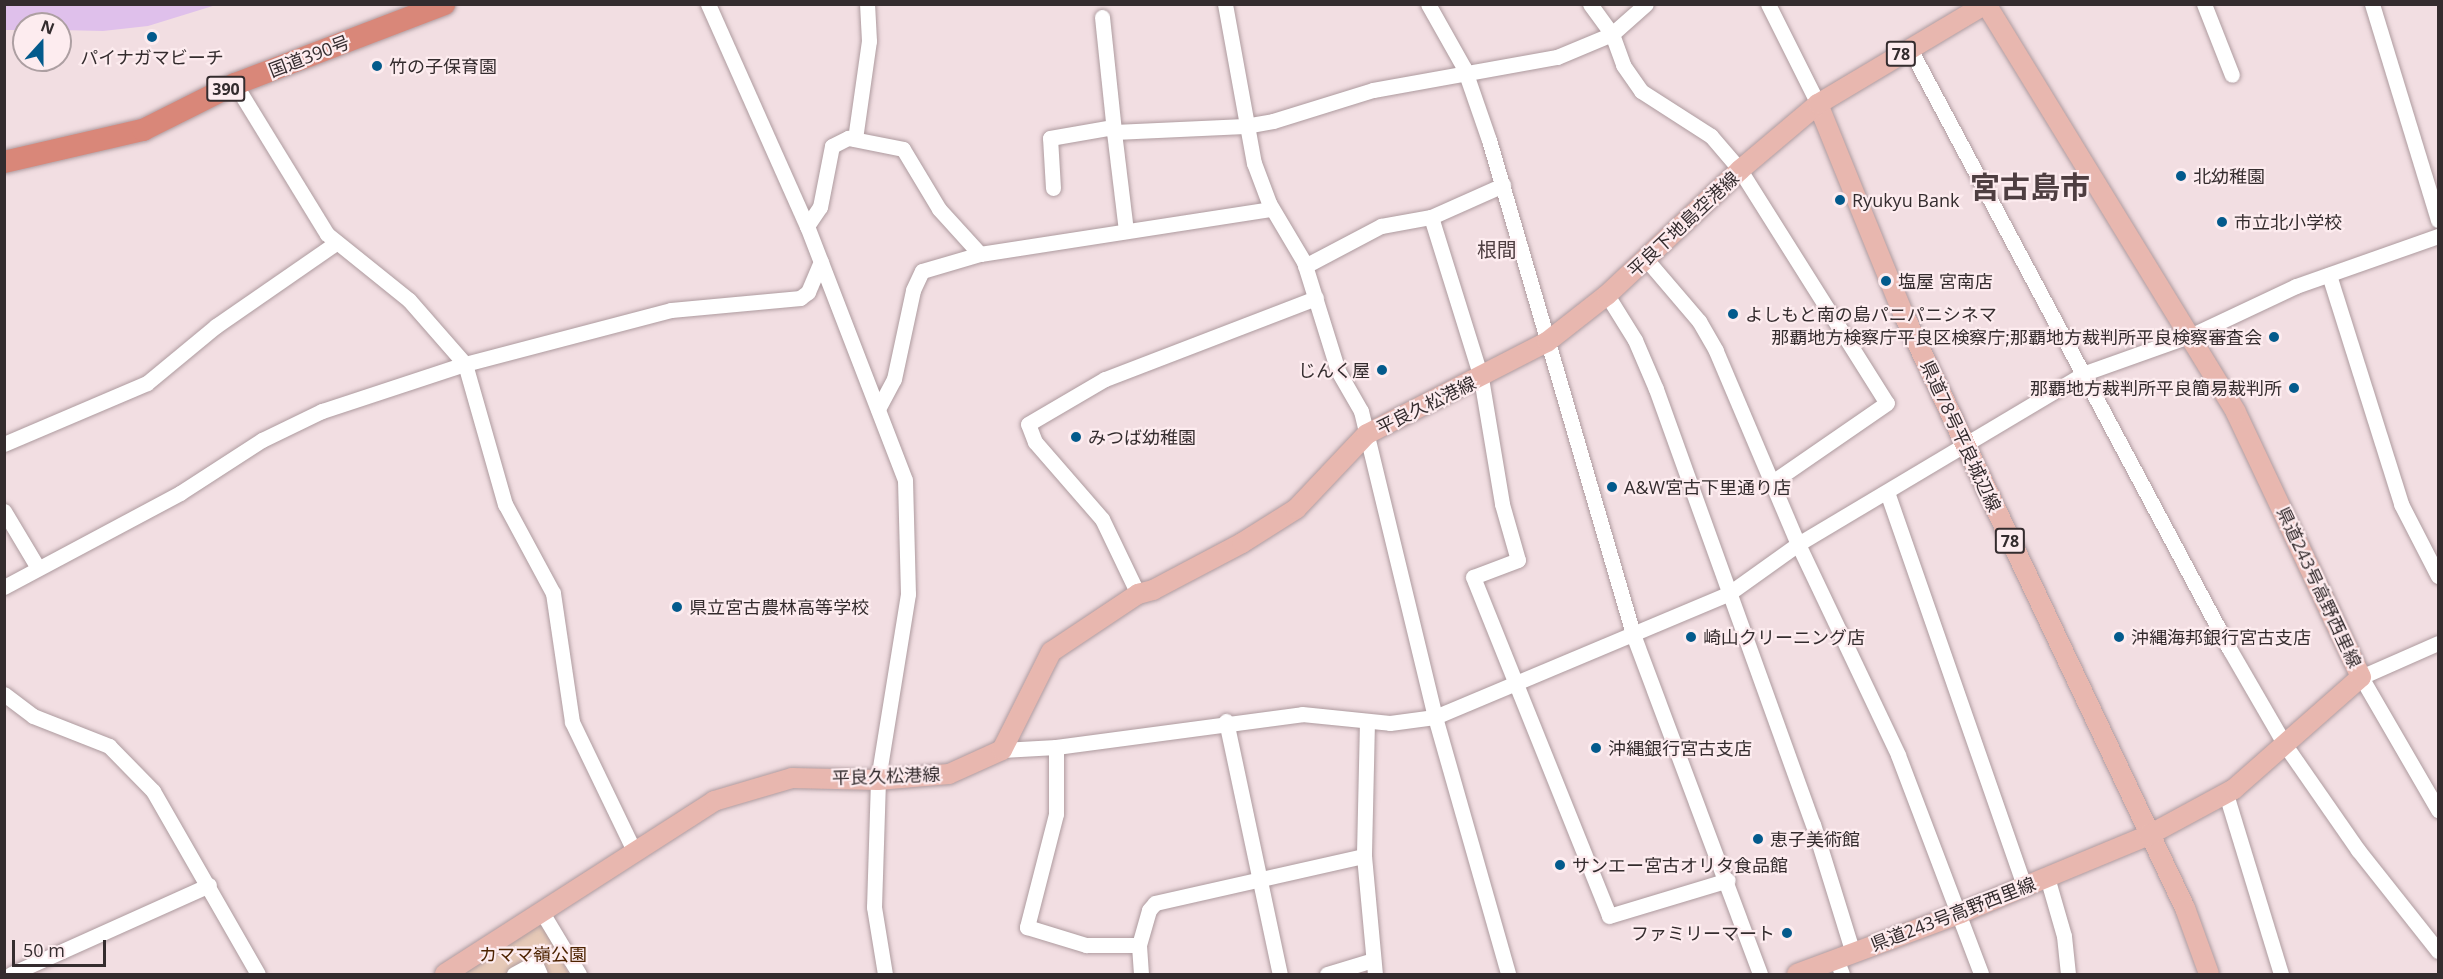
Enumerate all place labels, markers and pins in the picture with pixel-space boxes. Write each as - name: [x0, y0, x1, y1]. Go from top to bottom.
- marker: パイナガマビーチ: [145, 30, 159, 44]
- place label: パイナガマビーチ: [80, 46, 224, 68]
- place label: 竹の子保育園: [389, 55, 497, 77]
- marker: 竹の子保育園: [370, 59, 384, 73]
- place label: 北幼稚園: [2193, 165, 2265, 187]
- marker: 北幼稚園: [2174, 169, 2188, 183]
- place label: Ryukyu Bank: [1852, 189, 1959, 211]
- marker: Ryukyu Bank: [1833, 193, 1847, 207]
- place label: 市立北小学校: [2234, 211, 2342, 233]
- marker: 市立北小学校: [2215, 215, 2229, 229]
- place label: 塩屋 宮南店: [1898, 270, 1993, 292]
- marker: 塩屋 宮南店: [1879, 274, 1893, 288]
- place label: よしもと南の島パニパニシネマ: [1745, 303, 1997, 325]
- marker: よしもと南の島パニパニシネマ: [1726, 307, 1740, 321]
- place label: 那覇地方検察庁平良区検察庁;那覇地方裁判所平良検察審査会: [1771, 326, 2262, 348]
- marker: 那覇地方検察庁平良区検察庁;那覇地方裁判所平良検察審査会: [2267, 330, 2281, 344]
- place label: じんく屋: [1298, 359, 1370, 381]
- marker: じんく屋: [1375, 363, 1389, 377]
- place label: 那覇地方裁判所平良簡易裁判所: [2030, 377, 2282, 399]
- marker: 那覇地方裁判所平良簡易裁判所: [2287, 381, 2301, 395]
- place label: みつば幼稚園: [1088, 426, 1196, 448]
- marker: みつば幼稚園: [1069, 430, 1083, 444]
- place label: A&W宮古下里通り店: [1624, 476, 1791, 498]
- marker: A&W宮古下里通り店: [1605, 480, 1619, 494]
- place label: 県立宮古農林高等学校: [689, 596, 869, 618]
- marker: 県立宮古農林高等学校: [670, 600, 684, 614]
- place label: 崎山クリーニング店: [1703, 626, 1865, 648]
- place label: 沖縄海邦銀行宮古支店: [2131, 626, 2311, 648]
- marker: 崎山クリーニング店: [1684, 630, 1698, 644]
- marker: 沖縄海邦銀行宮古支店: [2112, 630, 2126, 644]
- place label: 沖縄銀行宮古支店: [1608, 737, 1752, 759]
- marker: 沖縄銀行宮古支店: [1589, 741, 1603, 755]
- place label: 恵子美術館: [1770, 828, 1860, 850]
- marker: 恵子美術館: [1751, 832, 1765, 846]
- place label: サンエー宮古オリタ食品館: [1572, 854, 1788, 876]
- marker: サンエー宮古オリタ食品館: [1553, 858, 1567, 872]
- place label: ファミリーマート: [1631, 922, 1775, 944]
- marker: ファミリーマート: [1780, 926, 1794, 940]

